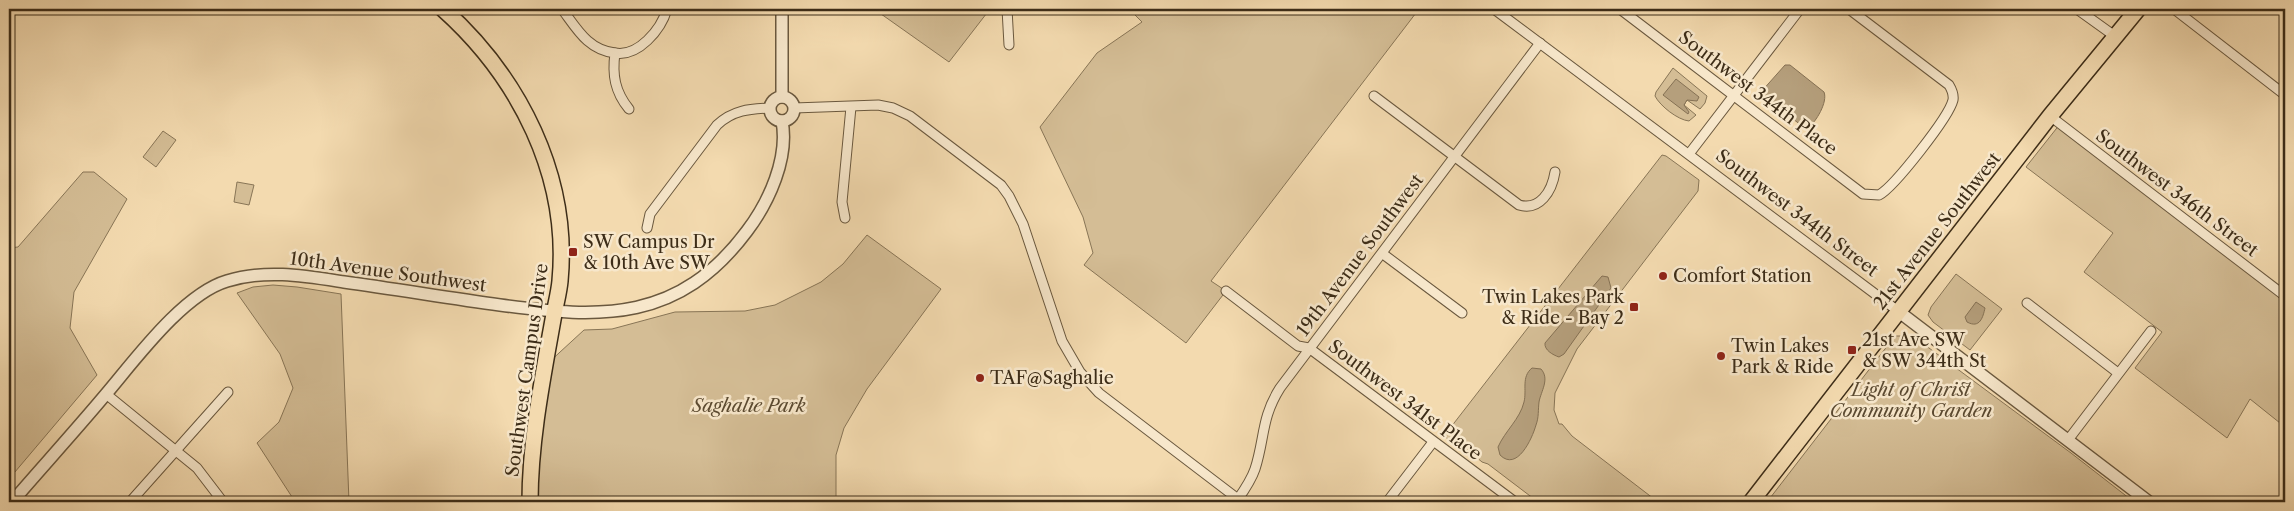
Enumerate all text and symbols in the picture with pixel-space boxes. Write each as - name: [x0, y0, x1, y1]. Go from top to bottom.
- street label: Southwest 344th Place: [1674, 26, 1842, 160]
- street label: Southwest 346th Street: [2091, 125, 2263, 262]
- street label: Southwest 344th Street: [1711, 145, 1883, 282]
- street label: 21st Avenue Southwest: [1869, 147, 2006, 314]
- street label: 19th Avenue Southwest: [1292, 169, 1429, 340]
- place label: SW Campus Dr & 10th Ave SW: [583, 231, 715, 274]
- marker: SW Campus Dr & 10th Ave SW: [567, 246, 579, 258]
- street label: 10th Avenue Southwest: [288, 247, 488, 297]
- street label: Southwest Campus Drive: [501, 262, 553, 478]
- place label: Comfort Station: [1673, 265, 1811, 287]
- marker: Comfort Station: [1657, 270, 1669, 282]
- place label: Twin Lakes Park & Ride - Bay 2: [1482, 286, 1626, 329]
- marker: Twin Lakes Park & Ride - Bay 2: [1628, 301, 1640, 313]
- place label: 21st Ave SW & SW 344th St: [1862, 329, 1987, 372]
- street label: Southwest 341st Place: [1324, 335, 1486, 465]
- place label: Twin Lakes Park & Ride: [1731, 335, 1834, 378]
- marker: 21st Ave SW & SW 344th St: [1846, 344, 1858, 356]
- marker: Twin Lakes Park & Ride: [1715, 350, 1727, 362]
- place label: TAF@Saghalie: [990, 367, 1114, 389]
- marker: TAF@Saghalie: [974, 372, 986, 384]
- park label: Light of Christ Community Garden: [1830, 379, 1993, 422]
- park label: Saghalie Park: [691, 395, 806, 417]

